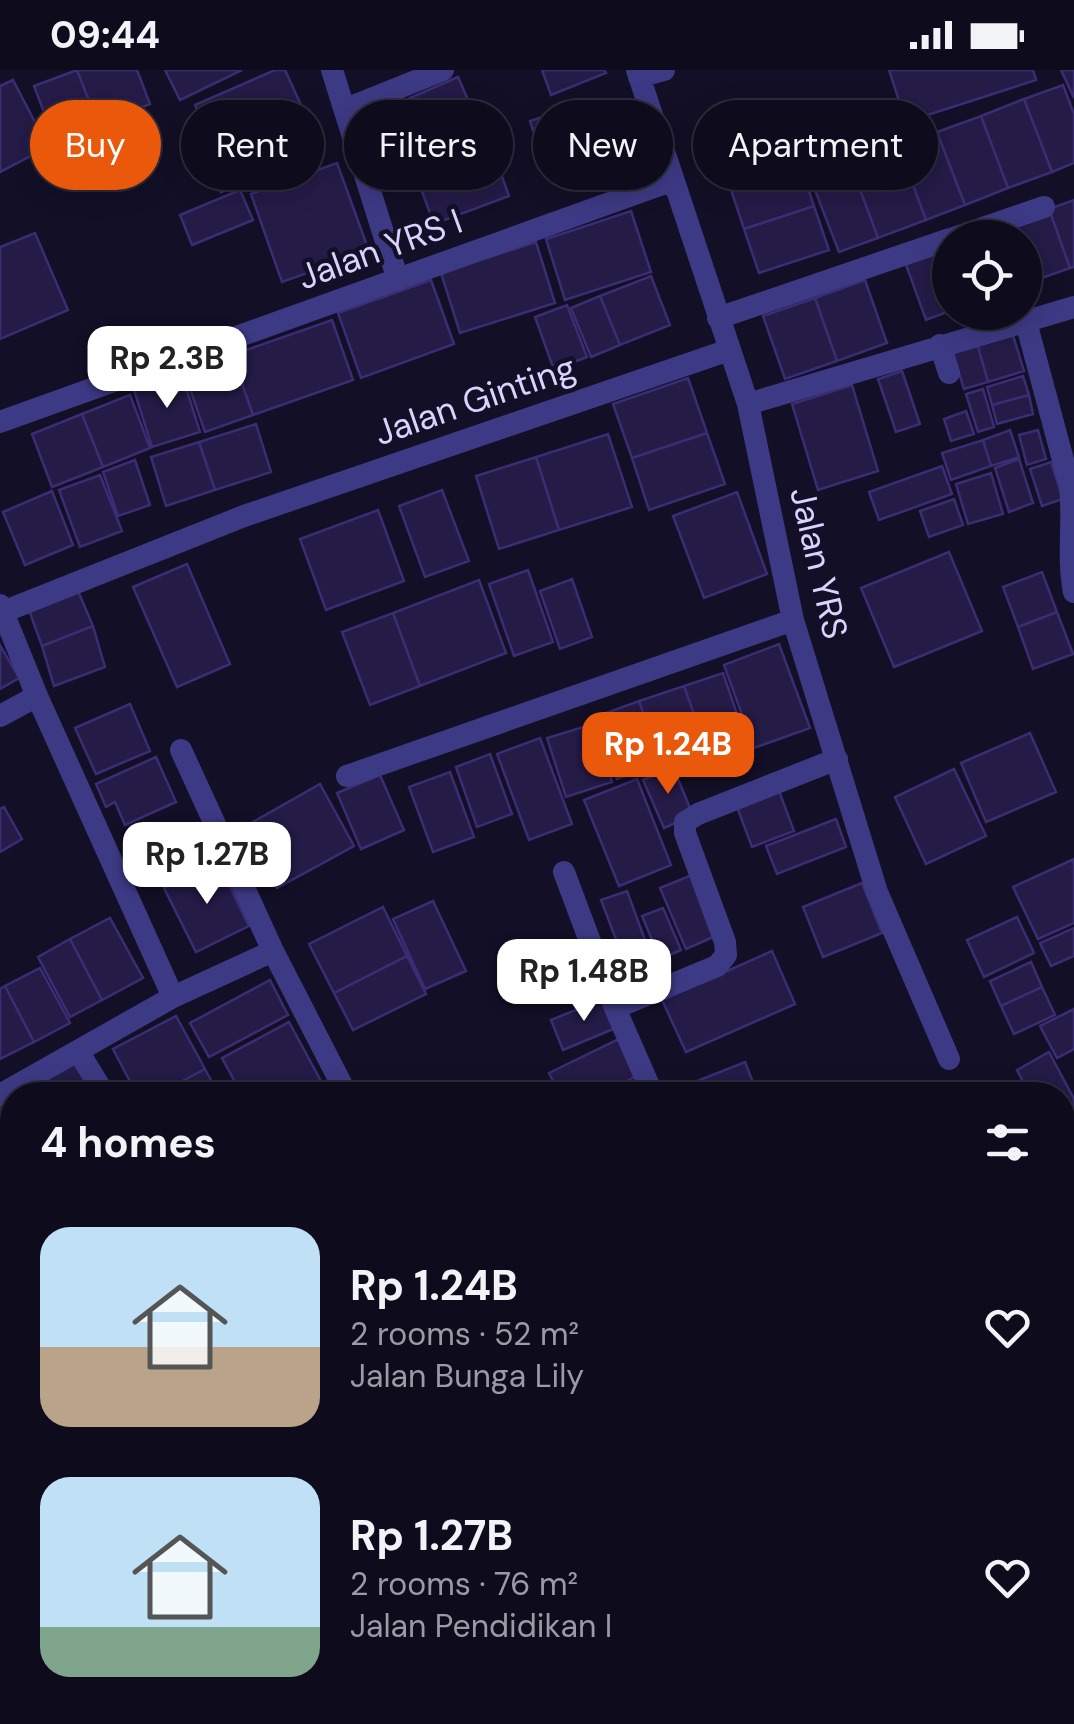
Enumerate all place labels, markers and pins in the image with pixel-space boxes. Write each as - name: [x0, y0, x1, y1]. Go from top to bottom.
- pin: Rp 2.3B: [75, 326, 259, 411]
- pin: Rp 1.24B: [565, 712, 771, 797]
- pin: Rp 1.27B: [104, 822, 310, 907]
- pin: Rp 1.48B: [481, 939, 687, 1024]

